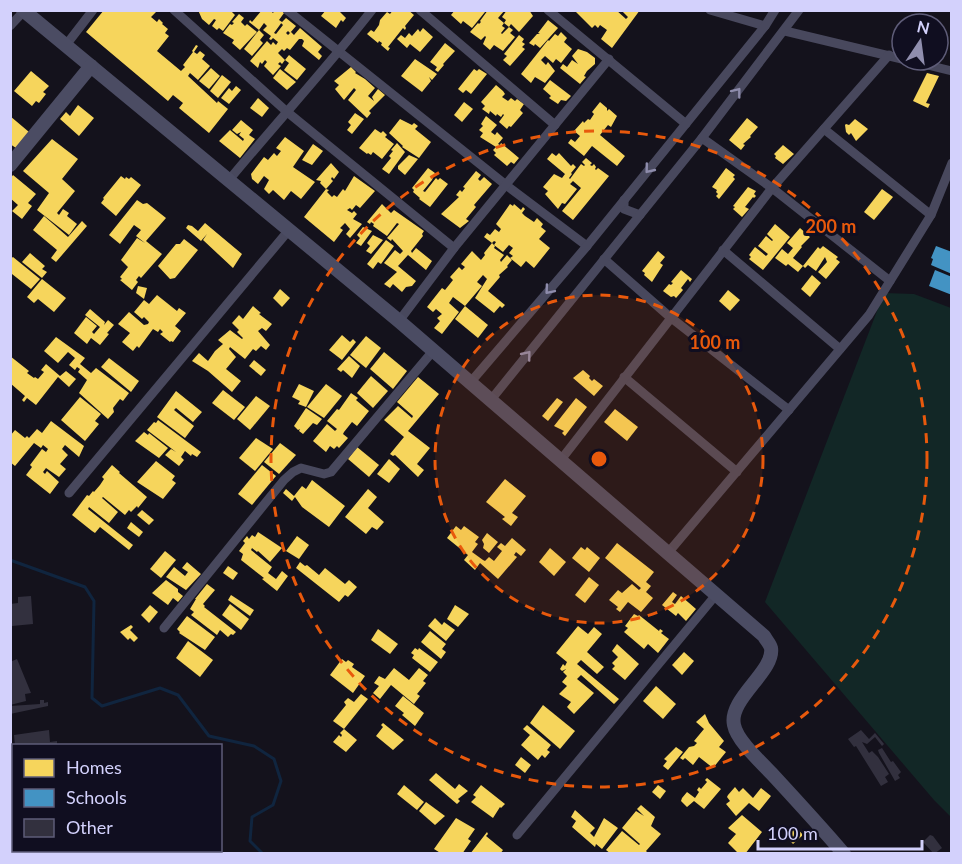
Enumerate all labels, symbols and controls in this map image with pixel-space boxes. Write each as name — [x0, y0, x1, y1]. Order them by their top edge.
north arrow — [890, 12, 950, 72]
text: N — [915, 16, 932, 38]
one-way arrow — [730, 88, 741, 99]
one-way arrow — [646, 162, 657, 173]
text: 200 m — [806, 215, 856, 237]
one-way arrow — [545, 283, 556, 294]
text: 100 m — [690, 331, 740, 353]
one-way arrow — [519, 351, 530, 362]
centre of rings — [589, 449, 609, 469]
legend — [12, 744, 222, 852]
text: Homes — [66, 756, 122, 778]
text: Schools — [66, 786, 127, 808]
scale bar — [758, 813, 922, 851]
text: Other — [66, 816, 113, 838]
text: 100 m — [767, 822, 818, 844]

